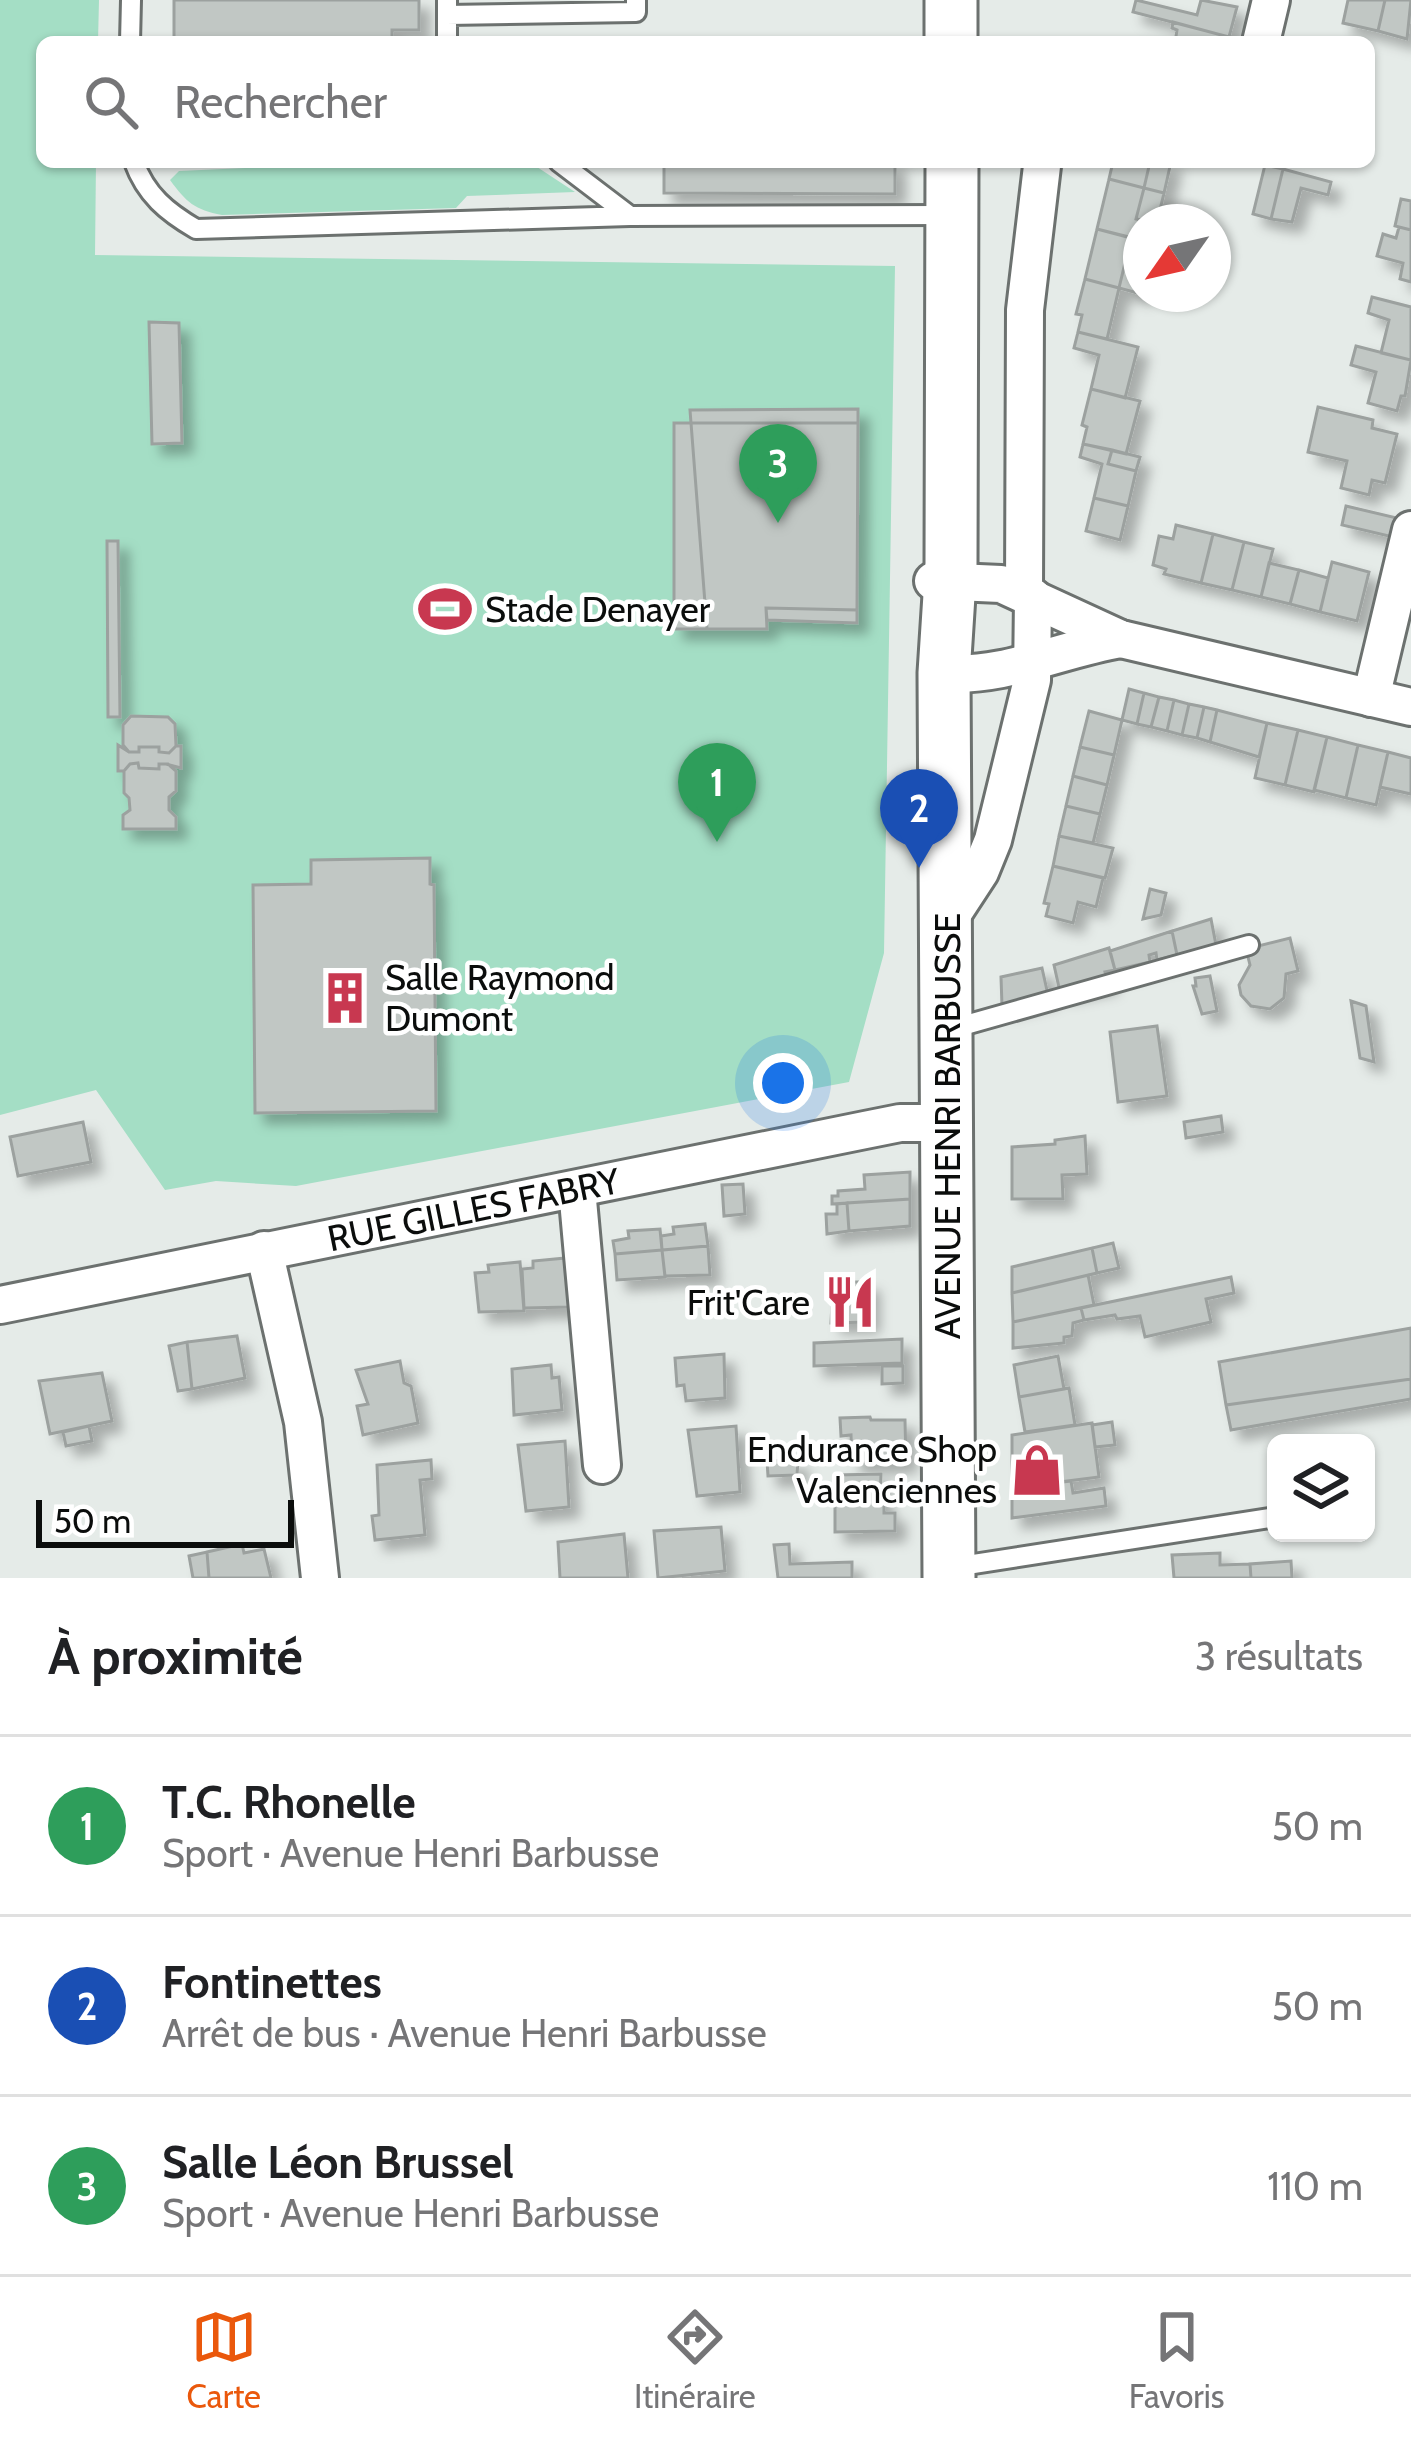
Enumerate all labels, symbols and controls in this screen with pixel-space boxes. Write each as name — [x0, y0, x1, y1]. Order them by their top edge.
search box — [36, 36, 1375, 168]
icon: search — [78, 69, 144, 135]
text: Rechercher — [174, 75, 387, 129]
north arrow — [1123, 204, 1231, 312]
pin: 3 — [739, 424, 817, 523]
sports icon: Stade Denayer — [416, 580, 474, 638]
place label: Stade Denayer — [485, 587, 711, 631]
pin: 1 — [678, 743, 756, 842]
pin: 2 — [880, 769, 958, 868]
street label: AVENUE HENRI BARBUSSE — [925, 913, 969, 1339]
place label: Salle Raymond Dumont — [385, 955, 614, 1040]
building icon: Salle Raymond Dumont — [316, 969, 374, 1027]
your location — [753, 1053, 813, 1113]
street label: RUE GILLES FABRY — [324, 1158, 624, 1260]
restaurant icon: Frit'Care — [821, 1273, 879, 1331]
place label: Frit'Care — [687, 1280, 810, 1324]
place label: Endurance Shop Valenciennes — [747, 1427, 997, 1512]
map controls — [1267, 1434, 1375, 1542]
button: layers — [1267, 1434, 1375, 1542]
shop icon: Endurance Shop Valenciennes — [1008, 1441, 1066, 1499]
scale bar — [36, 1494, 294, 1547]
text: 50 m — [54, 1501, 131, 1541]
text: À proximité — [48, 1625, 303, 1687]
text: 3 résultats — [1195, 1632, 1363, 1680]
text: T.C. Rhonelle — [162, 1775, 416, 1829]
text: 1 — [80, 1802, 94, 1850]
text: 50 m — [1272, 1802, 1363, 1850]
text: Sport · Avenue Henri Barbusse — [162, 1829, 659, 1877]
text: Fontinettes — [162, 1955, 382, 2009]
text: 2 — [77, 1982, 97, 2030]
text: 50 m — [1272, 1982, 1363, 2030]
text: Arrêt de bus · Avenue Henri Barbusse — [162, 2009, 767, 2057]
text: Salle Léon Brussel — [162, 2135, 514, 2189]
text: 3 — [76, 2162, 98, 2210]
text: 110 m — [1267, 2162, 1363, 2210]
text: Sport · Avenue Henri Barbusse — [162, 2189, 659, 2237]
tab: Carte — [187, 2304, 261, 2416]
tab: Itinéraire — [634, 2304, 756, 2416]
tab: Favoris — [1129, 2304, 1224, 2416]

